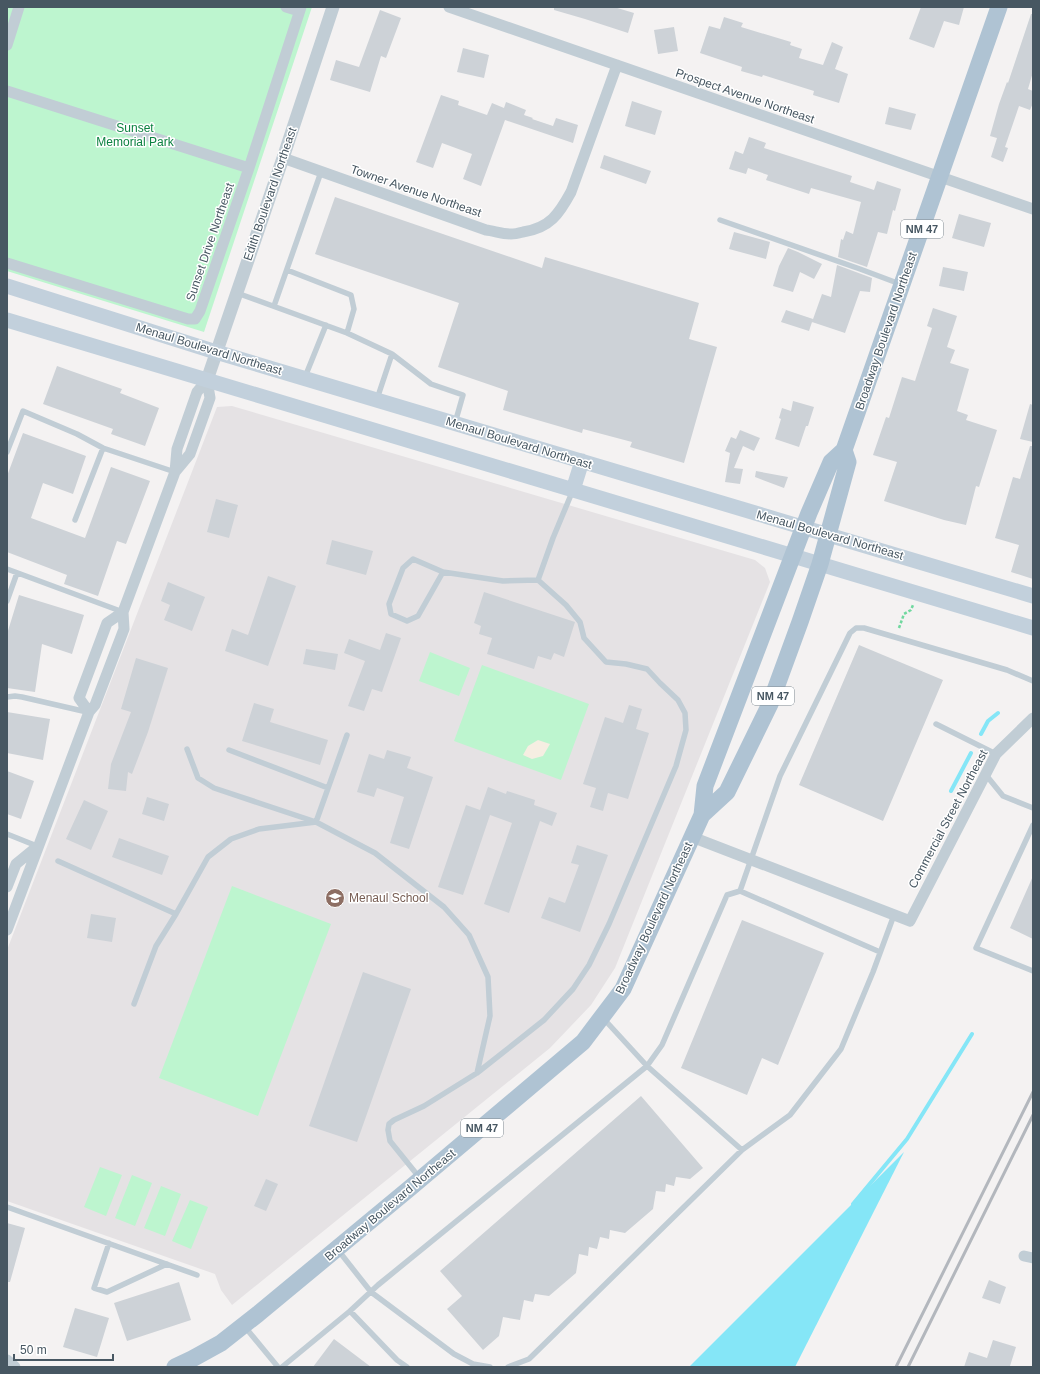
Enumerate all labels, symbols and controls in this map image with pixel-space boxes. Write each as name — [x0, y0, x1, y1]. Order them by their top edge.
street label: Prospect Avenue Northeast — [674, 66, 817, 127]
park label: Sunset Memorial Park — [96, 121, 175, 149]
street label: Edith Boulevard Northeast — [241, 125, 300, 263]
street label: Towner Avenue Northeast — [349, 162, 484, 220]
street label: Sunset Drive Northeast — [183, 180, 237, 303]
road number: NM 47 — [901, 220, 943, 238]
street label: Broadway Boulevard Northeast — [852, 250, 920, 412]
street label: Menaul Boulevard Northeast — [134, 320, 284, 378]
street label: Menaul Boulevard Northeast — [444, 414, 594, 472]
street label: Menaul Boulevard Northeast — [755, 507, 906, 563]
road number: NM 47 — [752, 687, 794, 705]
street label: Commercial Street Northeast — [906, 747, 991, 891]
street label: Broadway Boulevard Northeast — [613, 839, 696, 996]
school or university icon: Menaul School — [324, 887, 346, 909]
place label: Menaul School — [349, 891, 428, 905]
road number: NM 47 — [461, 1119, 503, 1137]
street label: Broadway Boulevard Northeast — [322, 1146, 459, 1264]
scale bar — [14, 1336, 113, 1362]
text: 50 m — [20, 1343, 47, 1357]

